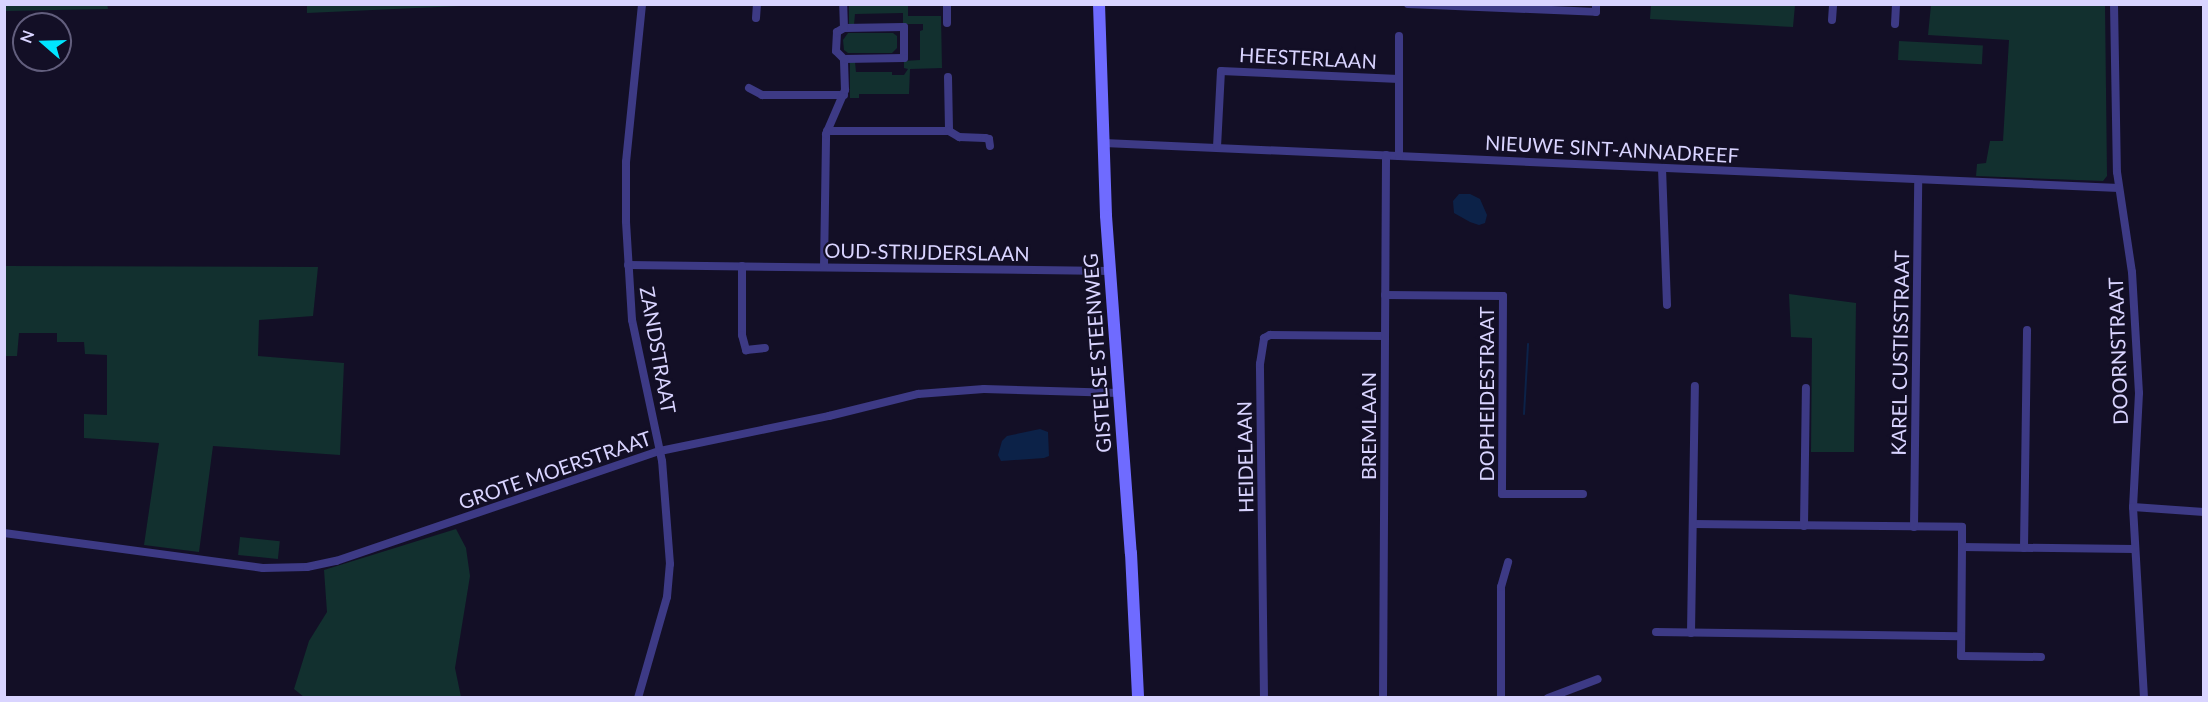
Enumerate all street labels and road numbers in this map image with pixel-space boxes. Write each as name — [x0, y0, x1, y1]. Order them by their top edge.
street label: HEESTERLAAN — [1239, 42, 1377, 74]
street label: NIEUWE SINT-ANNADREEF — [1485, 130, 1739, 168]
street label: OUD-STRIJDERSLAAN — [824, 238, 1030, 266]
street label: KAREL CUSTISSTRAAT — [1886, 250, 1914, 456]
street label: GISTELSE STEENWEG — [1078, 253, 1116, 453]
street label: DOORNSTRAAT — [2103, 277, 2133, 425]
street label: ZANDSTRAAT — [635, 285, 681, 415]
street label: DOPHEIDESTRAAT — [1474, 306, 1498, 482]
street label: BREMLAAN — [1356, 372, 1380, 480]
street label: HEIDELAAN — [1232, 401, 1258, 513]
street label: GROTE MOERSTRAAT — [456, 426, 654, 514]

